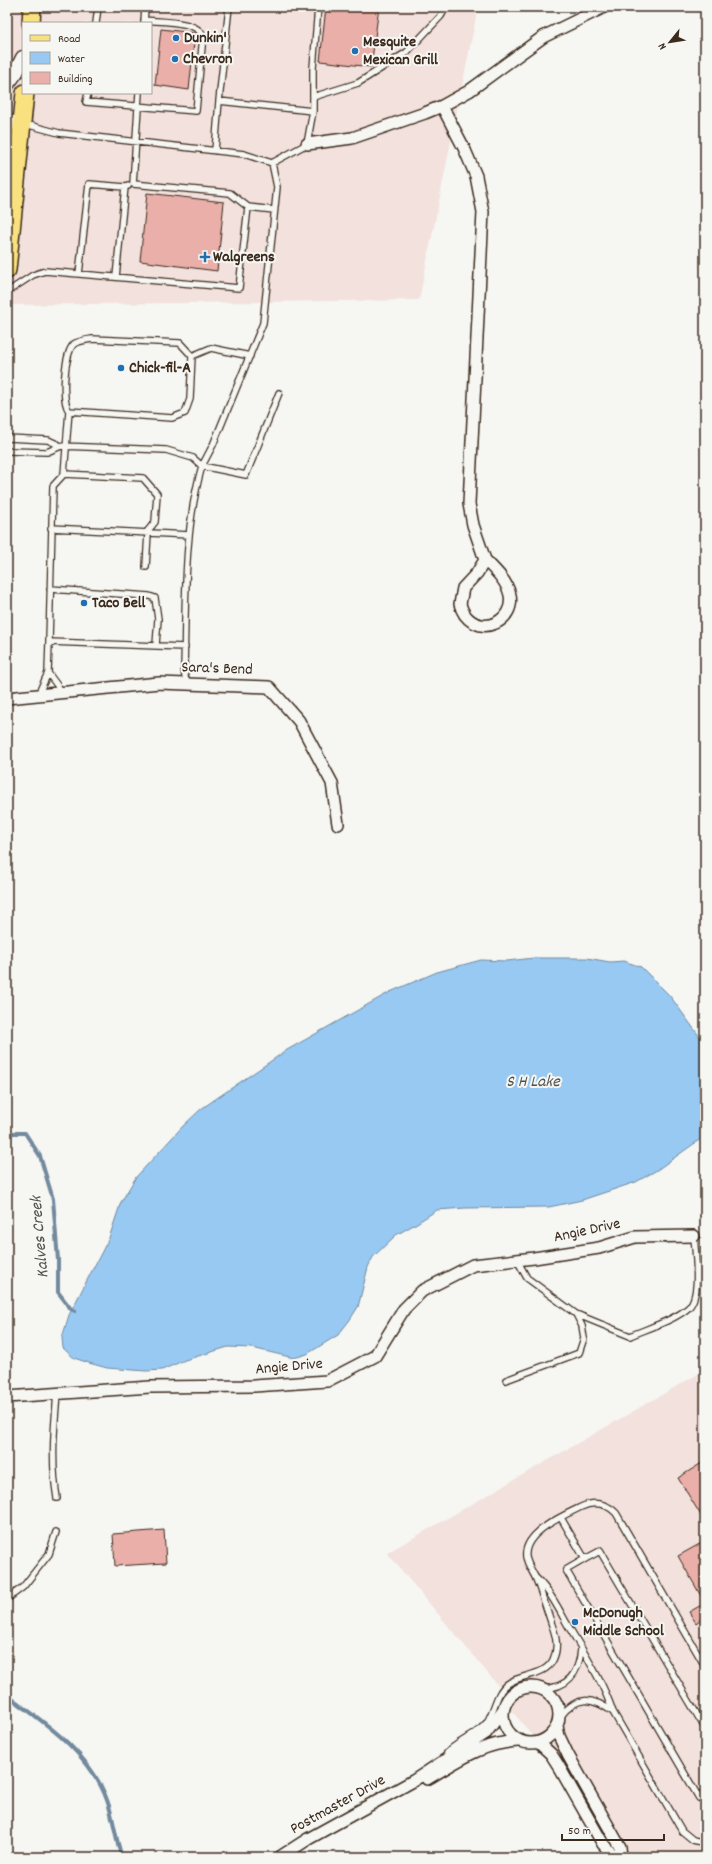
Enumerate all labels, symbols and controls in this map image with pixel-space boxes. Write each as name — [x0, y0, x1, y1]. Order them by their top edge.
legend — [22, 22, 152, 94]
north arrow — [650, 22, 690, 62]
place label: Dunkin' — [184, 27, 227, 50]
text: Road — [58, 31, 80, 48]
place label: Mesquite Mexican Grill — [363, 31, 438, 72]
marker: Dunkin' — [171, 33, 181, 43]
text: N — [655, 39, 671, 52]
marker: Mesquite Mexican Grill — [350, 46, 360, 56]
place label: Chevron — [183, 48, 232, 71]
text: Water — [58, 51, 85, 68]
marker: Chevron — [170, 54, 180, 64]
text: Building — [58, 71, 93, 88]
place label: Walgreens — [213, 246, 275, 269]
marker: Walgreens — [200, 252, 210, 262]
place label: Chick-fil-A — [129, 357, 191, 380]
marker: Chick-fil-A — [116, 363, 126, 373]
place label: Taco Bell — [92, 592, 146, 615]
marker: Taco Bell — [79, 598, 89, 608]
street label: Sara's Bend — [181, 656, 253, 682]
water label: S H Lake — [506, 1071, 561, 1095]
water label: Kalves Creek — [25, 1193, 57, 1279]
street label: Angie Drive — [552, 1213, 622, 1249]
street label: Angie Drive — [254, 1353, 324, 1381]
place label: McDonugh Middle School — [583, 1602, 664, 1643]
marker: McDonugh Middle School — [570, 1617, 580, 1627]
street label: Postmaster Drive — [286, 1769, 390, 1841]
scale bar — [562, 1816, 664, 1842]
text: 50 m — [568, 1823, 591, 1840]

